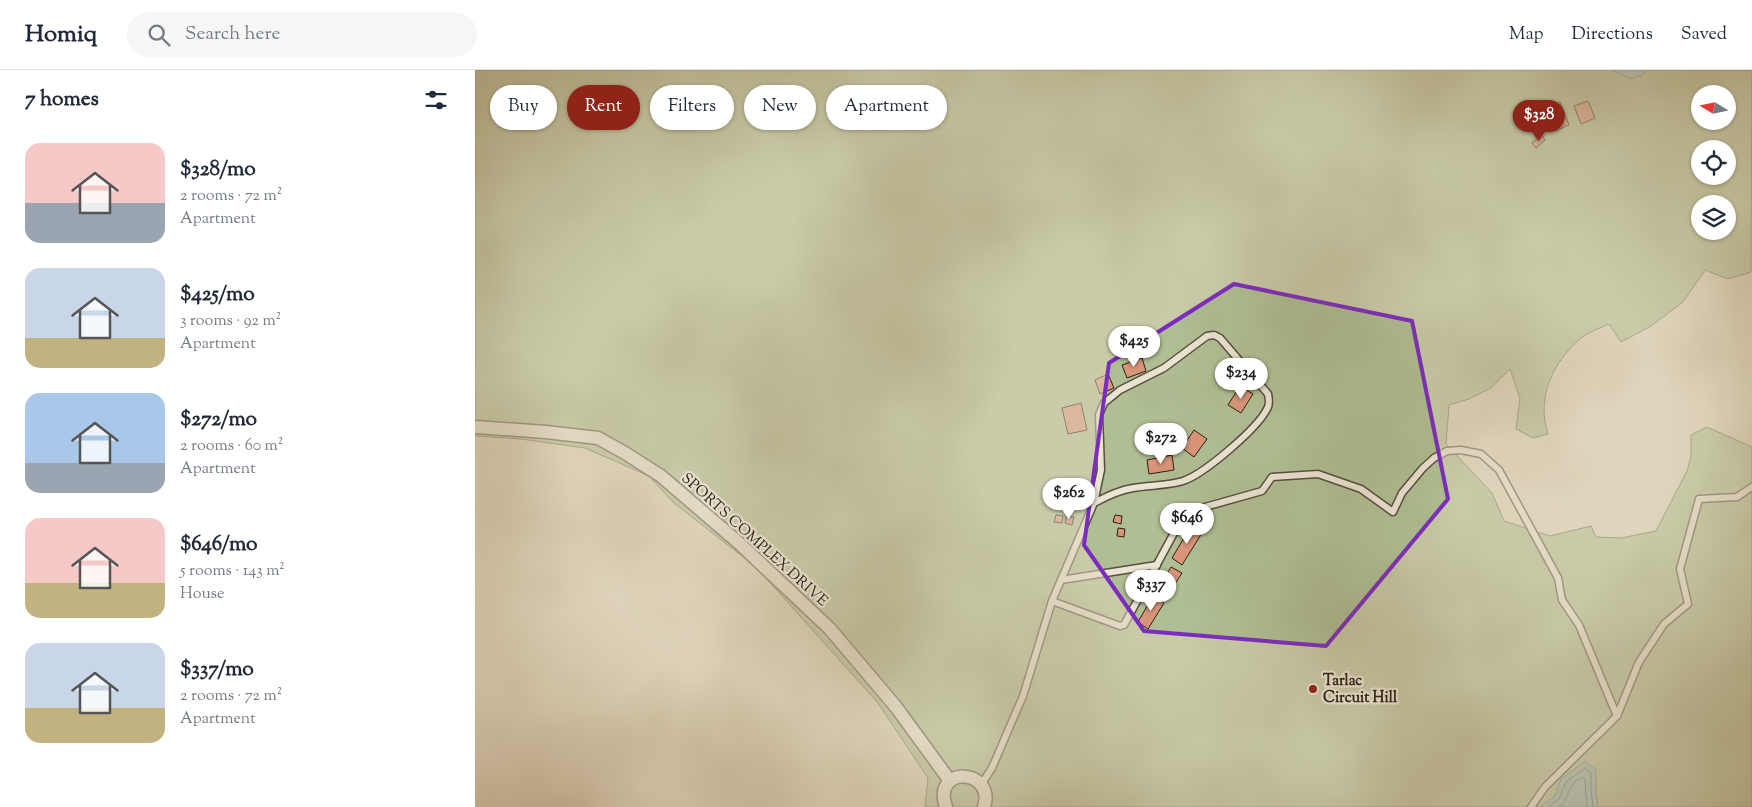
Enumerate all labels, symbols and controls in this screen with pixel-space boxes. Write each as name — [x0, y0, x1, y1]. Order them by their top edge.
search box — [127, 12, 477, 57]
text: Homiq — [25, 18, 97, 52]
icon: search — [145, 21, 173, 49]
text: Search here — [185, 21, 280, 48]
text: Map — [1509, 22, 1544, 48]
text: Directions — [1572, 22, 1653, 48]
text: Saved — [1681, 22, 1727, 48]
text: 7 homes — [25, 85, 99, 115]
chip: Buy — [490, 85, 557, 130]
chip: Rent — [567, 85, 640, 130]
chip: Filters — [650, 85, 734, 130]
chip: New — [744, 85, 816, 130]
chip: Apartment — [826, 85, 947, 130]
north arrow — [1691, 85, 1736, 130]
map controls — [1691, 85, 1736, 240]
icon: filters — [422, 86, 450, 114]
pin: $328 — [1509, 100, 1569, 142]
text: $328 — [1524, 104, 1554, 127]
button: locate — [1691, 140, 1736, 185]
text: $328/mo — [180, 155, 256, 185]
icon: home — [65, 163, 125, 223]
text: 2 rooms · 72 m² — [180, 185, 282, 208]
button: layers — [1691, 195, 1736, 240]
text: Apartment — [180, 208, 256, 231]
text: $425/mo — [180, 280, 255, 310]
icon: home — [65, 288, 125, 348]
text: 3 rooms · 92 m² — [180, 310, 281, 333]
pin: $425 — [1104, 326, 1164, 368]
text: $425 — [1119, 330, 1149, 353]
text: Apartment — [180, 333, 256, 356]
pin: $234 — [1211, 358, 1271, 400]
text: $234 — [1226, 362, 1256, 385]
text: $272/mo — [180, 405, 257, 435]
icon: home — [65, 413, 125, 473]
pin: $272 — [1131, 422, 1191, 465]
text: $272 — [1145, 427, 1177, 450]
text: 2 rooms · 60 m² — [180, 435, 283, 458]
text: Apartment — [180, 458, 256, 481]
street label: SPORTS COMPLEX DRIVE — [676, 469, 832, 612]
pin: $262 — [1039, 478, 1099, 520]
text: $262 — [1053, 482, 1085, 505]
pin: $646 — [1157, 502, 1217, 545]
text: $646 — [1171, 507, 1203, 530]
text: $646/mo — [180, 530, 258, 560]
icon: home — [65, 538, 125, 598]
text: 5 rooms · 143 m² — [180, 560, 285, 583]
pin: $337 — [1121, 570, 1181, 612]
text: $337 — [1136, 574, 1166, 597]
text: House — [180, 583, 224, 606]
text: $337/mo — [180, 655, 254, 685]
icon: home — [65, 663, 125, 723]
place label: Tarlac Circuit Hill — [1323, 671, 1398, 709]
marker: Tarlac Circuit Hill — [1307, 683, 1319, 695]
text: 2 rooms · 72 m² — [180, 685, 282, 708]
text: Apartment — [180, 708, 256, 731]

